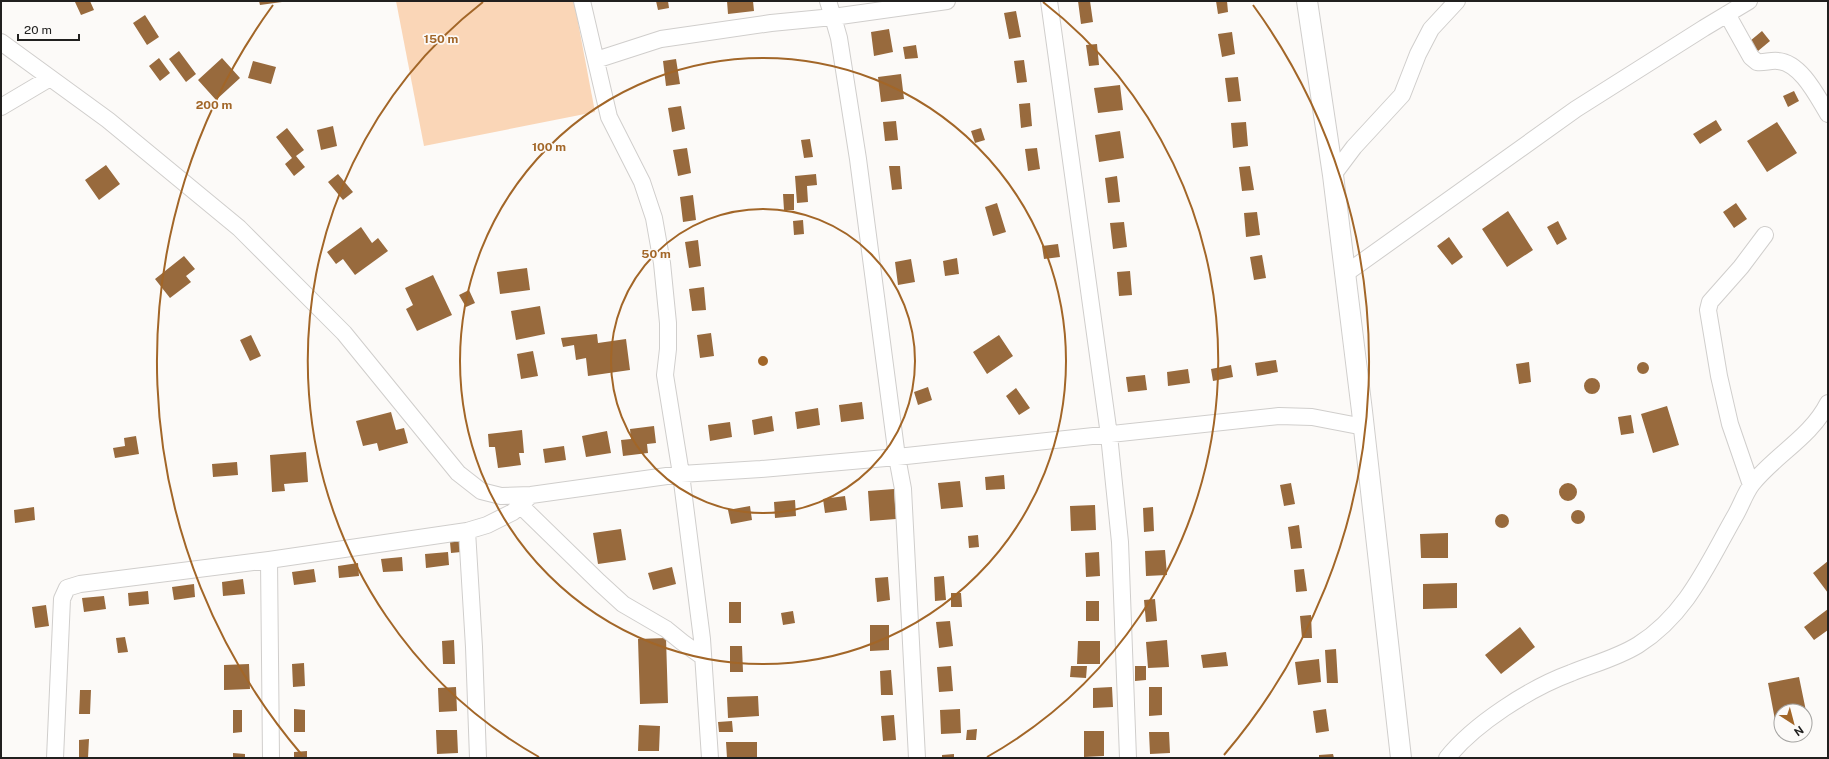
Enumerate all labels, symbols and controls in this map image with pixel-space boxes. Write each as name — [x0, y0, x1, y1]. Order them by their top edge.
scale bar — [18, 16, 79, 42]
text: 20 m — [24, 23, 52, 37]
text: 150 m — [424, 32, 458, 46]
text: 200 m — [196, 98, 232, 112]
text: 100 m — [532, 140, 566, 154]
text: 50 m — [641, 247, 671, 261]
centre of rings — [756, 354, 770, 368]
north arrow — [1773, 703, 1813, 743]
text: N — [1792, 724, 1806, 738]

